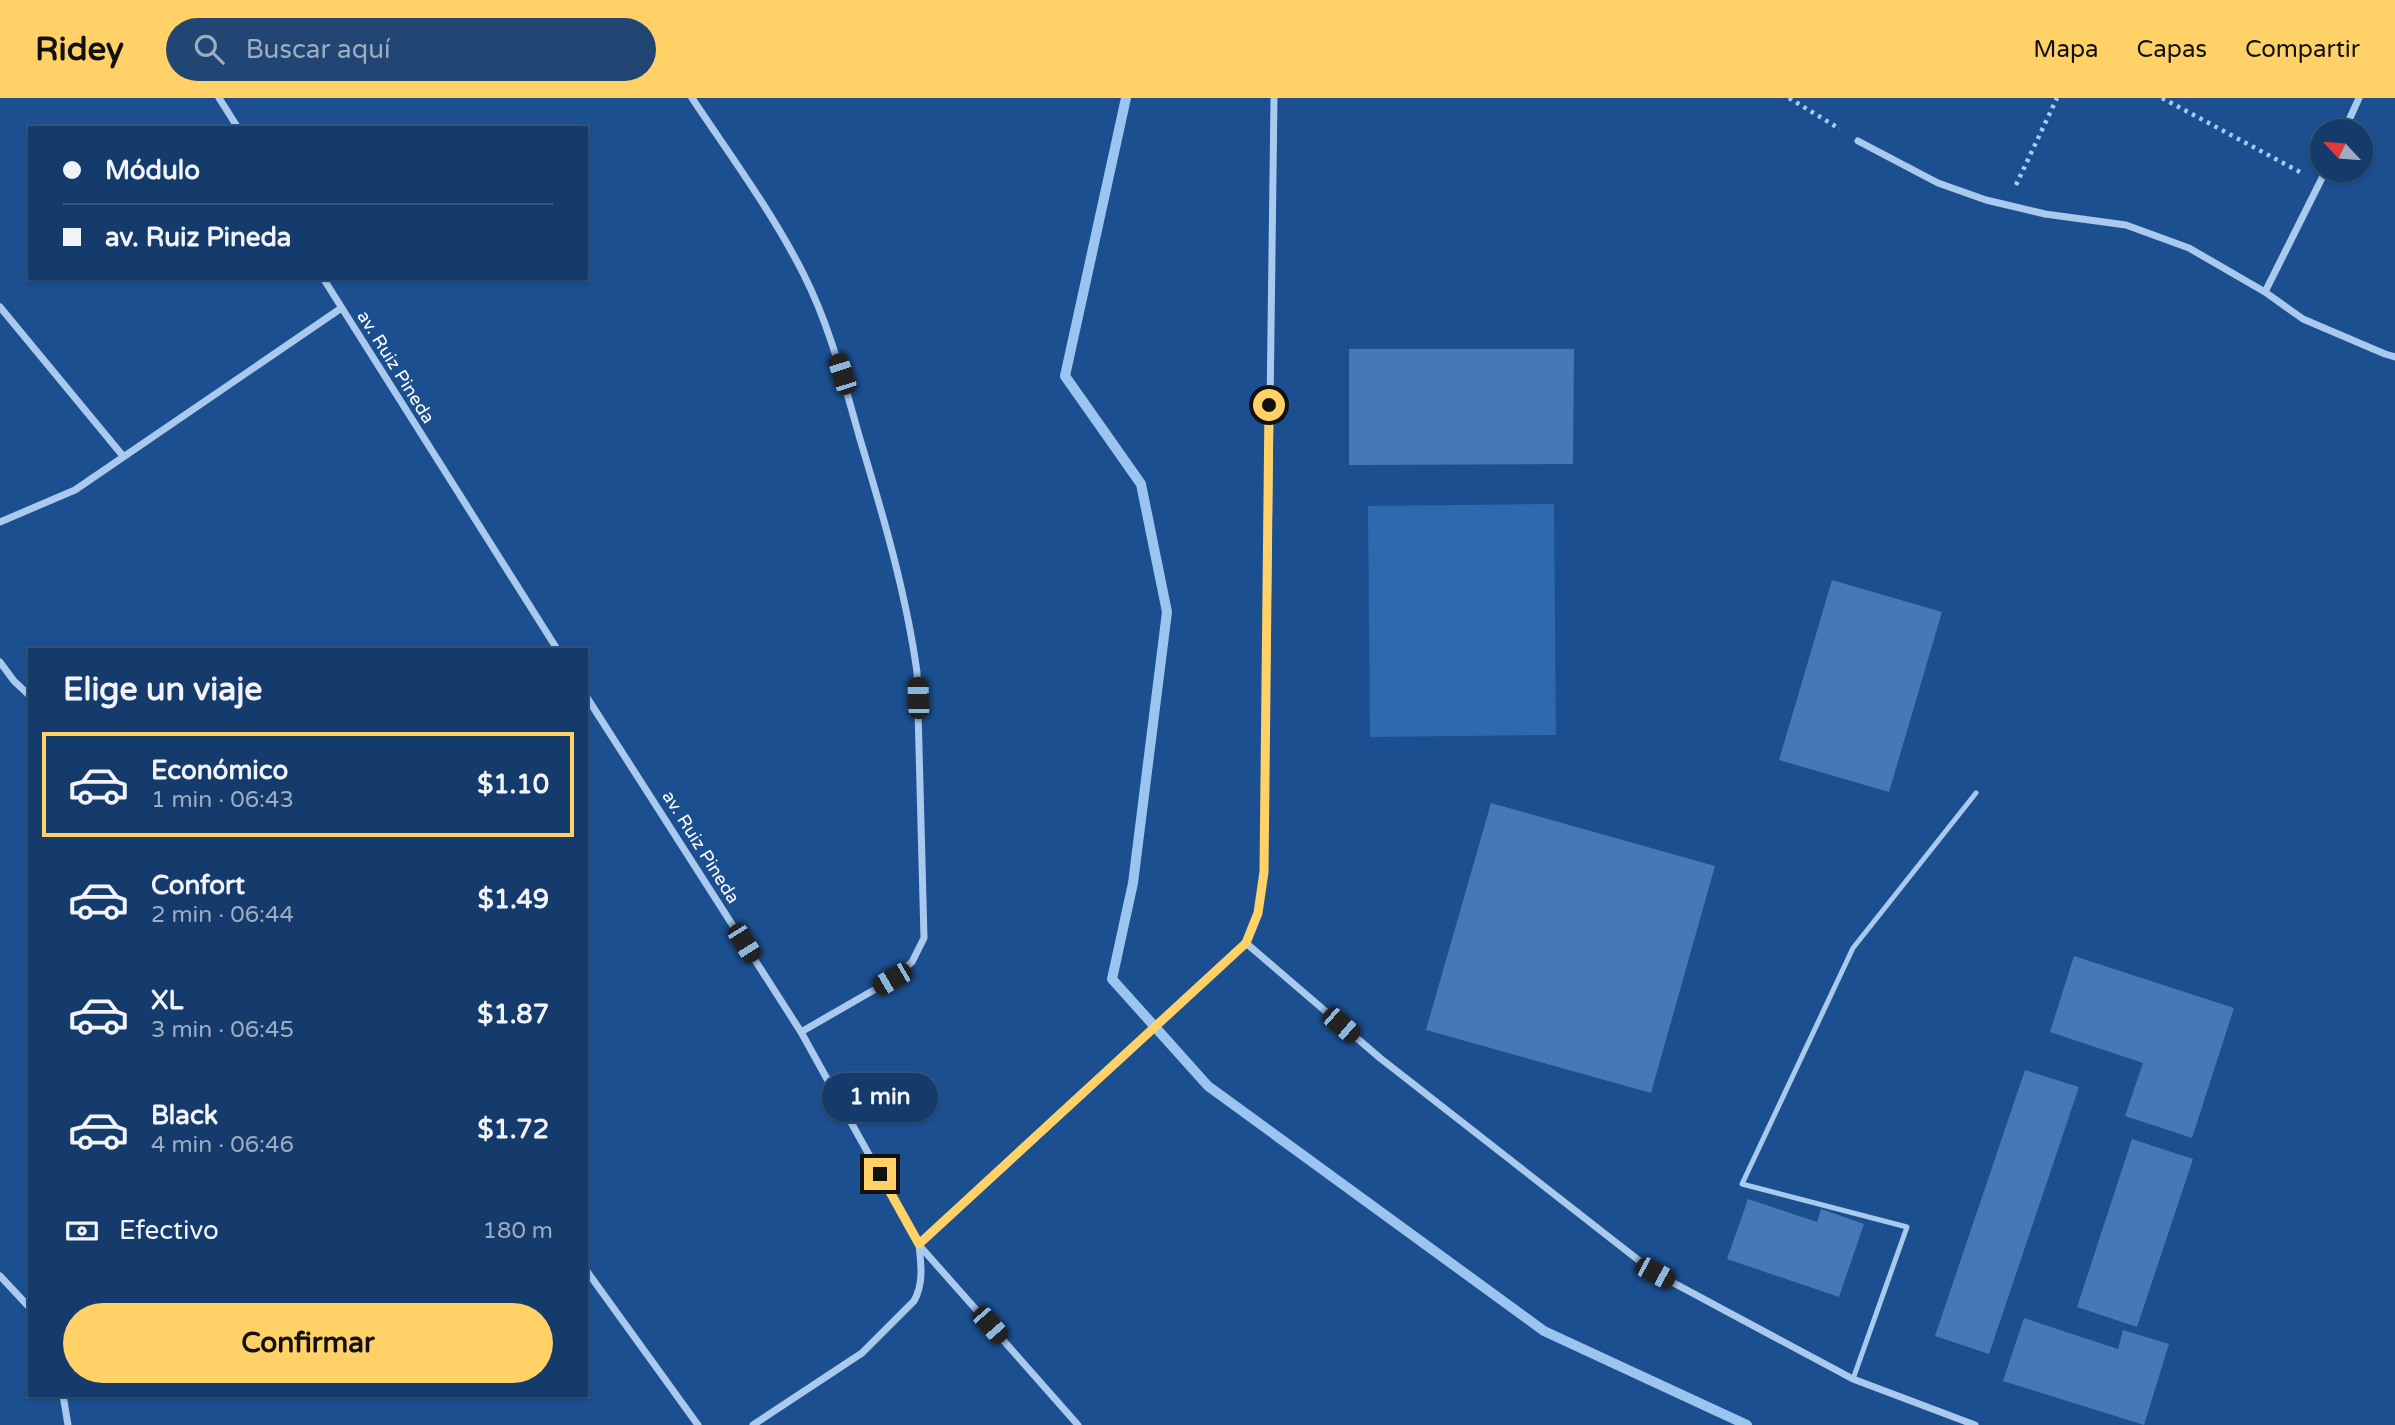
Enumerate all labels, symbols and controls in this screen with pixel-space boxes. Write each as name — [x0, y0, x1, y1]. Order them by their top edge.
search box — [166, 18, 656, 81]
text: Ridey — [35, 30, 124, 69]
icon: search — [190, 30, 228, 68]
text: Buscar aquí — [246, 34, 390, 65]
text: Mapa — [2033, 35, 2099, 64]
text: Capas — [2137, 35, 2207, 64]
text: Compartir — [2245, 35, 2360, 64]
north arrow — [2310, 119, 2373, 182]
map controls — [2310, 119, 2373, 182]
text: Módulo — [105, 155, 200, 186]
text: av. Ruiz Pineda — [105, 222, 291, 253]
street label: av. Ruiz Pineda — [352, 306, 440, 428]
car — [826, 351, 859, 397]
route start — [1253, 389, 1285, 421]
text: Elige un viaje — [63, 671, 262, 709]
car — [907, 677, 930, 719]
icon: car — [67, 753, 130, 816]
text: Económico — [151, 755, 288, 786]
text: $1.10 — [477, 769, 549, 800]
text: 1 min · 06:43 — [151, 786, 294, 814]
street label: av. Ruiz Pineda — [657, 786, 745, 908]
icon: car — [67, 868, 130, 931]
text: Confort — [151, 870, 245, 901]
text: $1.49 — [478, 884, 549, 915]
text: 2 min · 06:44 — [151, 901, 294, 929]
car — [724, 920, 765, 966]
car — [869, 959, 916, 999]
icon: car — [67, 983, 130, 1046]
text: XL — [151, 985, 183, 1016]
text: $1.87 — [477, 999, 549, 1030]
car — [1319, 1003, 1364, 1047]
text: 3 min · 06:45 — [151, 1016, 294, 1044]
callout: 1 min — [822, 1072, 938, 1122]
text: 1 min — [849, 1083, 911, 1111]
icon: car — [67, 1098, 130, 1161]
text: Black — [151, 1100, 218, 1131]
text: $1.72 — [477, 1114, 549, 1145]
text: 4 min · 06:46 — [151, 1131, 294, 1159]
route end — [864, 1158, 896, 1190]
icon: cash — [63, 1212, 101, 1250]
text: Efectivo — [119, 1215, 219, 1246]
text: 180 m — [483, 1217, 553, 1245]
car — [1632, 1254, 1679, 1292]
car — [969, 1302, 1012, 1348]
button: Confirmar — [63, 1303, 553, 1383]

